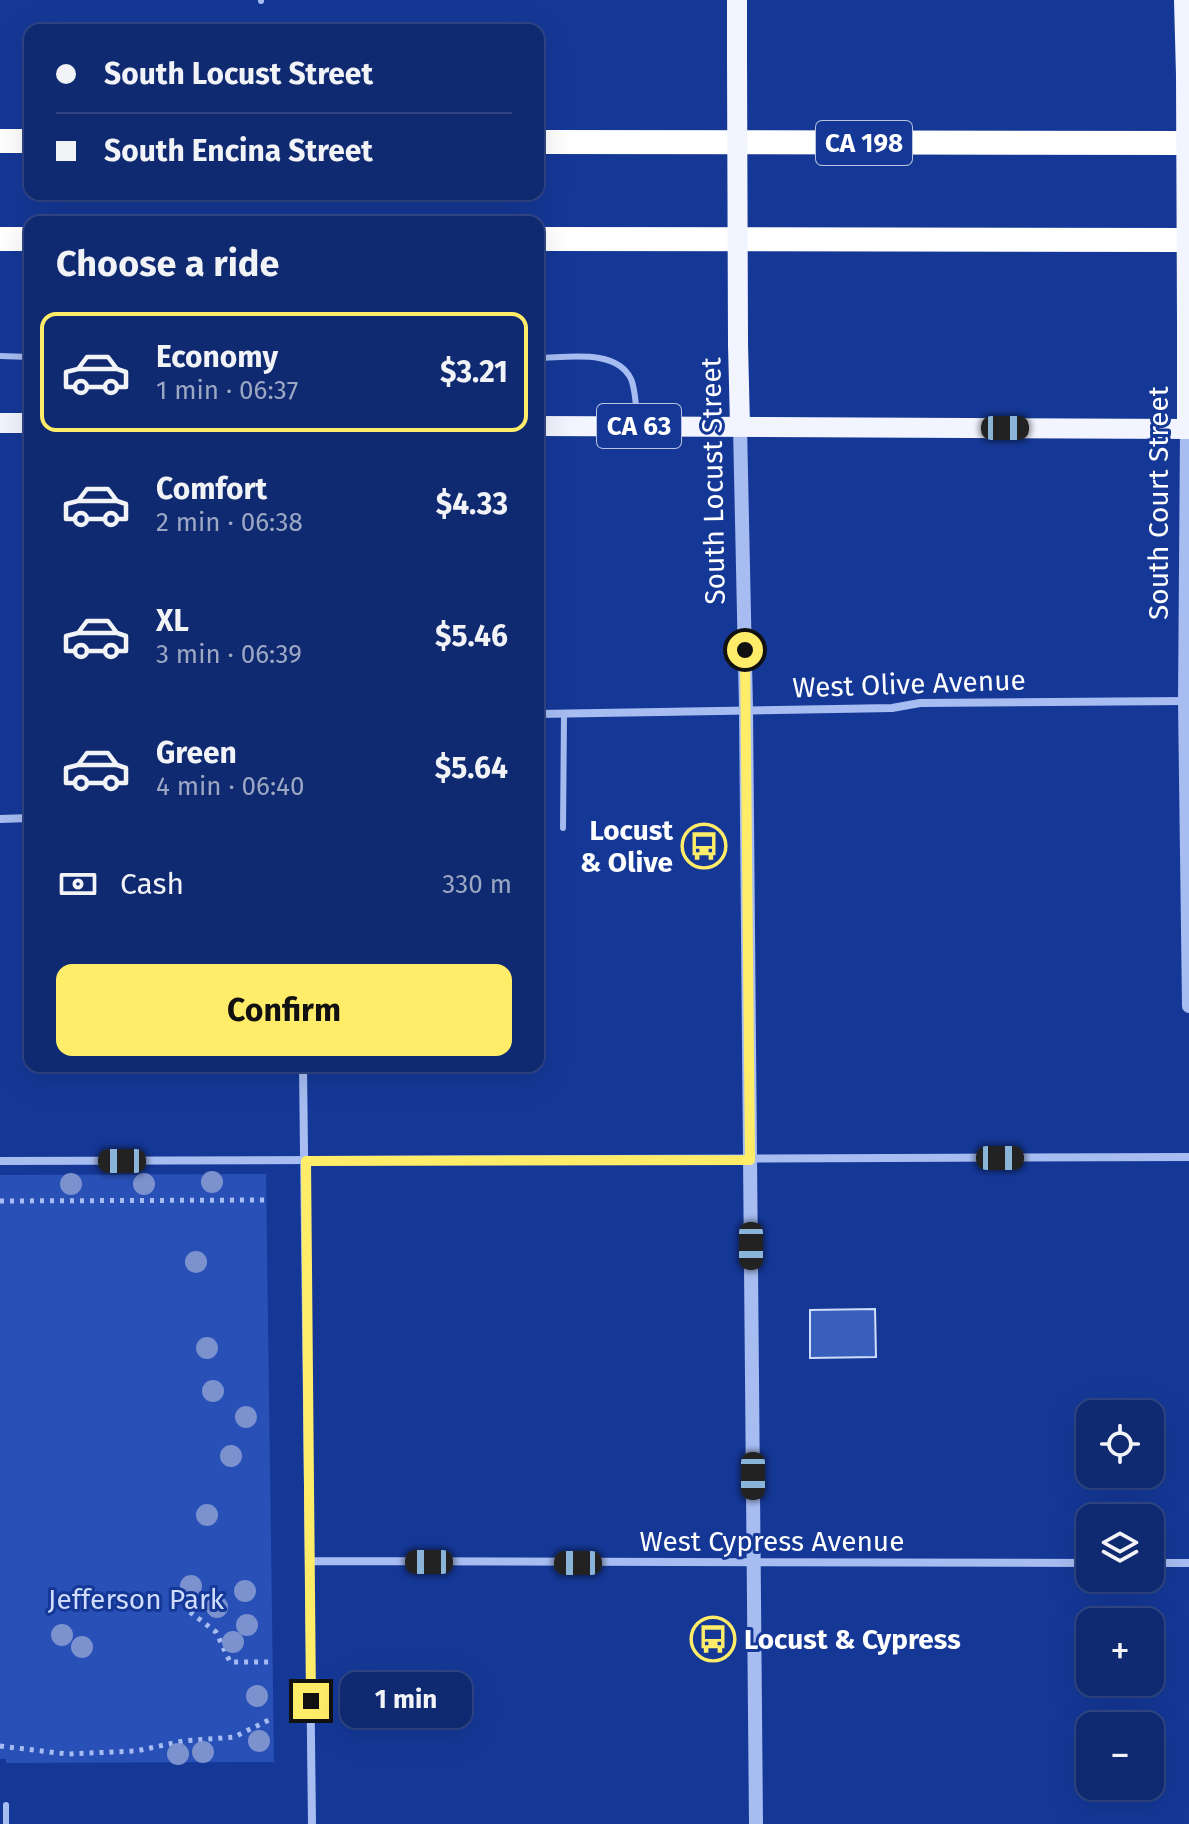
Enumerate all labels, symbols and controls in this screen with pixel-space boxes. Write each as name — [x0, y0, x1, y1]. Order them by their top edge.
text: South Locust Street — [104, 56, 373, 92]
road number: CA 198 — [816, 121, 912, 165]
text: South Encina Street — [104, 133, 373, 169]
text: Choose a ride — [56, 242, 279, 286]
icon: car — [60, 336, 132, 408]
text: Economy — [156, 339, 278, 375]
text: $3.21 — [440, 354, 508, 390]
street label: South Locust Street — [694, 356, 732, 605]
text: 1 min · 06:37 — [156, 375, 298, 406]
street label: South Court Street — [1142, 385, 1175, 620]
road number: CA 63 — [597, 404, 681, 448]
car — [981, 416, 1029, 440]
icon: car — [60, 468, 132, 540]
text: Comfort — [156, 471, 267, 507]
text: $4.33 — [436, 486, 508, 522]
text: 2 min · 06:38 — [156, 507, 303, 538]
icon: car — [60, 600, 132, 672]
text: XL — [156, 603, 189, 639]
text: $5.46 — [435, 618, 508, 654]
route start — [727, 632, 763, 668]
text: 3 min · 06:39 — [156, 639, 302, 670]
street label: West Olive Avenue — [792, 663, 1026, 705]
icon: car — [60, 732, 132, 804]
text: Green — [156, 735, 237, 771]
text: $5.64 — [435, 750, 508, 786]
text: 4 min · 06:40 — [156, 771, 304, 802]
place label: Locust & Olive — [580, 814, 674, 879]
bus stop icon: Locust & Olive — [680, 822, 728, 870]
icon: cash — [56, 862, 100, 906]
text: Cash — [120, 866, 184, 902]
text: 330 m — [442, 869, 512, 900]
button: Confirm — [56, 964, 512, 1056]
car — [976, 1146, 1024, 1170]
car — [98, 1149, 146, 1173]
car — [739, 1222, 763, 1270]
map controls — [1076, 1400, 1164, 1800]
button: locate — [1076, 1400, 1164, 1488]
car — [741, 1452, 765, 1500]
button: layers — [1076, 1504, 1164, 1592]
street label: West Cypress Avenue — [640, 1525, 904, 1558]
car — [405, 1550, 453, 1574]
car — [554, 1551, 602, 1575]
park label: Jefferson Park — [48, 1583, 225, 1616]
button: + — [1076, 1608, 1164, 1696]
bus stop icon: Locust & Cypress — [689, 1615, 737, 1663]
place label: Locust & Cypress — [744, 1623, 961, 1656]
callout: 1 min — [339, 1673, 471, 1729]
route end — [293, 1683, 329, 1719]
text: 1 min — [375, 1684, 437, 1715]
button: − — [1076, 1712, 1164, 1800]

